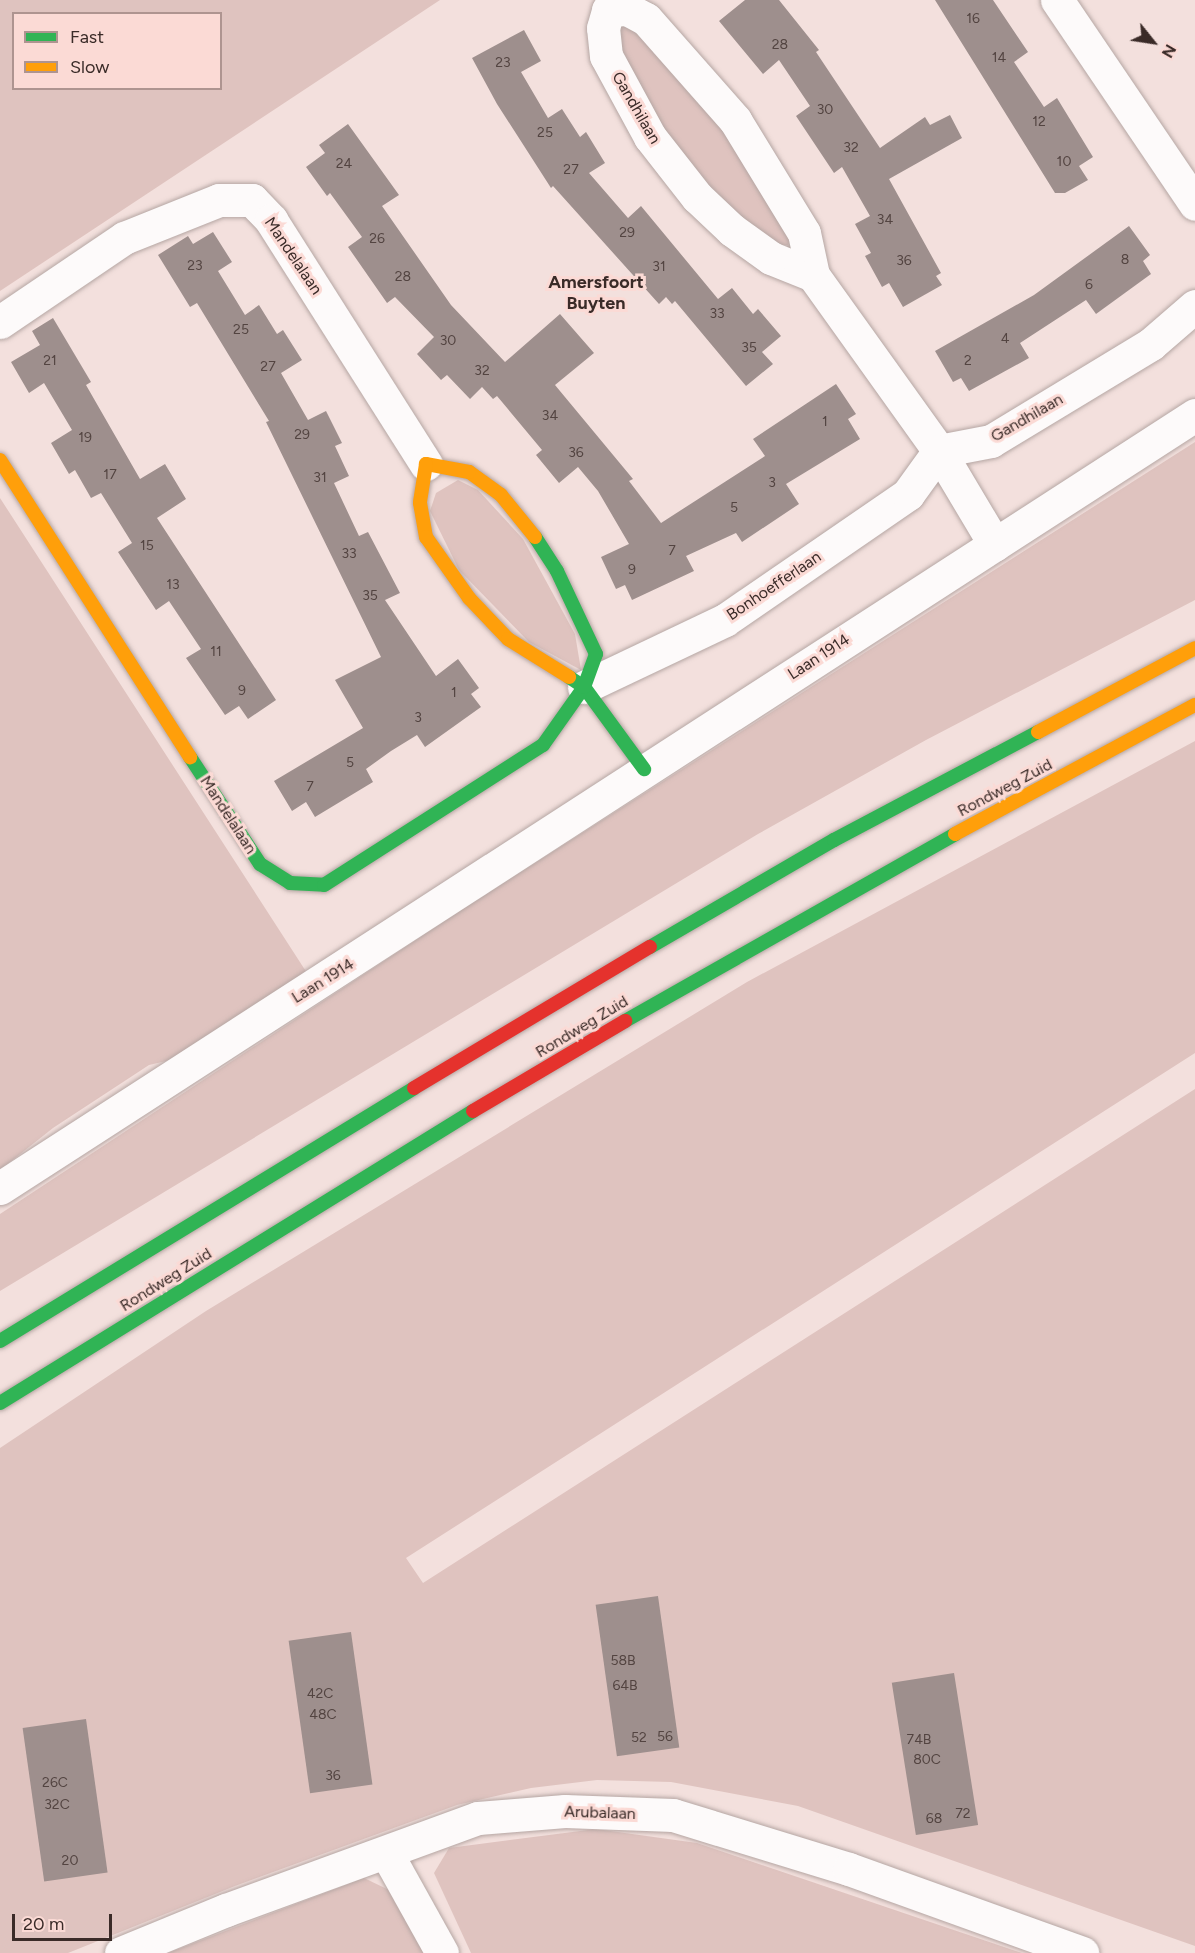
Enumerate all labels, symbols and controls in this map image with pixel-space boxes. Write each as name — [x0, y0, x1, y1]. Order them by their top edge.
house number: 16 — [966, 11, 980, 27]
legend — [12, 12, 222, 90]
north arrow — [1123, 12, 1183, 72]
text: Fast — [70, 26, 104, 48]
house number: 28 — [772, 37, 788, 53]
text: N — [1158, 41, 1180, 61]
house number: 14 — [992, 50, 1006, 66]
house number: 23 — [495, 55, 511, 71]
text: Slow — [70, 56, 109, 78]
street label: Gandhilaan — [608, 69, 664, 147]
house number: 30 — [817, 102, 833, 118]
house number: 12 — [1032, 114, 1046, 130]
house number: 25 — [537, 125, 553, 141]
house number: 32 — [843, 140, 859, 156]
house number: 10 — [1057, 154, 1071, 170]
house number: 24 — [336, 156, 352, 172]
house number: 27 — [563, 162, 579, 178]
house number: 34 — [877, 212, 893, 228]
street label: Mandelalaan — [260, 214, 326, 298]
house number: 29 — [619, 225, 635, 241]
house number: 26 — [369, 231, 385, 247]
house number: 8 — [1121, 252, 1129, 268]
house number: 36 — [896, 253, 912, 269]
house number: 23 — [187, 258, 203, 274]
house number: 31 — [652, 259, 666, 275]
house number: 28 — [395, 269, 411, 285]
district label: Amersfoort Buyten — [548, 272, 644, 314]
house number: 6 — [1085, 277, 1093, 293]
house number: 33 — [709, 306, 725, 322]
house number: 25 — [233, 322, 249, 338]
house number: 4 — [1001, 331, 1009, 347]
house number: 30 — [440, 333, 456, 349]
house number: 35 — [741, 340, 757, 356]
house number: 21 — [43, 353, 57, 369]
house number: 2 — [964, 353, 972, 369]
house number: 27 — [260, 359, 276, 375]
house number: 32 — [474, 363, 490, 379]
street label: Gandhilaan — [988, 390, 1066, 446]
house number: 34 — [542, 408, 558, 424]
house number: 1 — [822, 414, 828, 430]
house number: 29 — [294, 427, 310, 443]
house number: 19 — [78, 430, 92, 446]
house number: 36 — [568, 445, 584, 461]
house number: 17 — [103, 467, 117, 483]
house number: 31 — [313, 470, 327, 486]
house number: 3 — [768, 475, 776, 491]
house number: 5 — [730, 500, 738, 516]
house number: 15 — [140, 538, 154, 554]
house number: 7 — [668, 543, 676, 559]
house number: 33 — [341, 546, 357, 562]
street label: Bonhoefferlaan — [723, 547, 825, 625]
house number: 9 — [628, 562, 636, 578]
house number: 13 — [166, 577, 180, 593]
house number: 35 — [362, 588, 378, 604]
street label: Laan 1914 — [785, 630, 853, 684]
house number: 11 — [210, 644, 222, 660]
house number: 9 — [238, 683, 246, 699]
house number: 1 — [451, 685, 457, 701]
house number: 3 — [414, 710, 422, 726]
house number: 5 — [346, 755, 354, 771]
street label: Rondweg Zuid — [954, 755, 1056, 821]
street label: Mandelalaan — [196, 772, 260, 858]
house number: 7 — [306, 779, 314, 795]
street label: Laan 1914 — [288, 954, 358, 1008]
street label: Rondweg Zuid — [532, 992, 632, 1062]
street label: Rondweg Zuid — [117, 1244, 215, 1316]
house number: 58B — [610, 1653, 636, 1669]
house number: 64B — [612, 1678, 638, 1694]
house number: 42C — [307, 1686, 333, 1702]
house number: 48C — [309, 1707, 337, 1723]
house number: 56 — [657, 1729, 673, 1745]
house number: 52 — [631, 1730, 647, 1746]
house number: 74B — [907, 1732, 931, 1748]
house number: 80C — [913, 1752, 941, 1768]
house number: 36 — [325, 1768, 341, 1784]
house number: 26C — [42, 1775, 68, 1791]
house number: 32C — [44, 1797, 70, 1813]
street label: Arubalaan — [564, 1802, 636, 1824]
house number: 72 — [955, 1806, 971, 1822]
house number: 68 — [926, 1811, 942, 1827]
house number: 20 — [62, 1853, 78, 1869]
scale bar — [15, 1902, 116, 1940]
text: 20 m — [23, 1913, 64, 1935]

